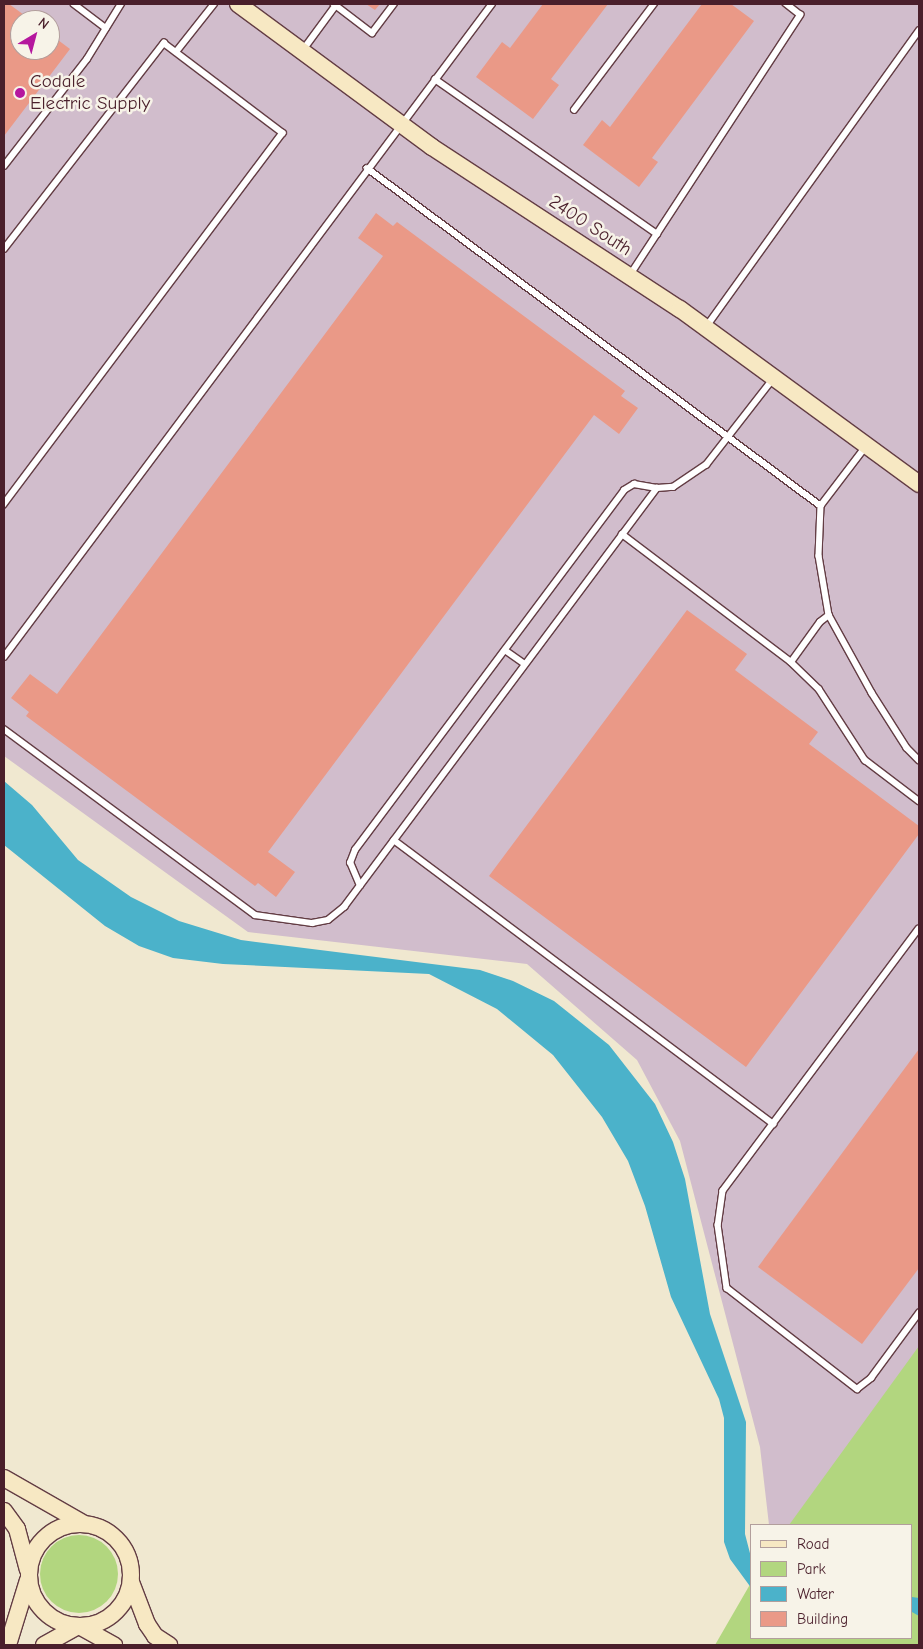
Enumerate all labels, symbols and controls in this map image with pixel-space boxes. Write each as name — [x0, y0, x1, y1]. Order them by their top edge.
north arrow — [10, 10, 60, 60]
text: N — [35, 14, 52, 33]
place label: Codale Electric Supply — [30, 71, 150, 115]
marker: Codale Electric Supply — [14, 87, 26, 99]
street label: 2400 South — [544, 191, 636, 261]
legend — [750, 1524, 913, 1639]
text: Road — [797, 1535, 829, 1553]
text: Park — [797, 1560, 826, 1578]
text: Water — [797, 1585, 834, 1603]
text: Building — [797, 1610, 848, 1628]

